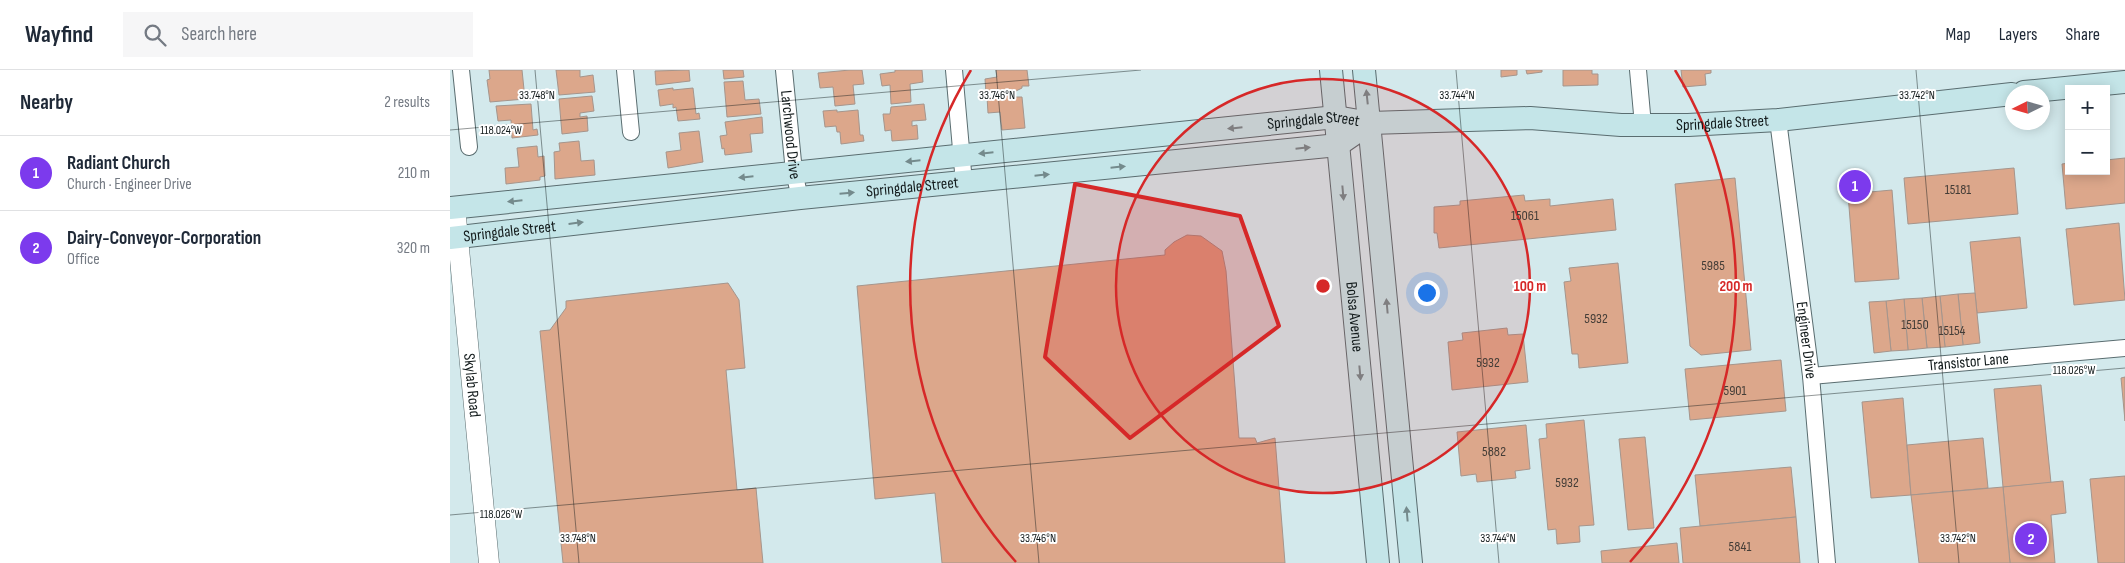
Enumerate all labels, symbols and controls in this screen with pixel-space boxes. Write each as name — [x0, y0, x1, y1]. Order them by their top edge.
search box — [123, 12, 473, 57]
text: Wayfind — [25, 20, 93, 49]
icon: search — [141, 21, 169, 49]
text: Search here — [181, 23, 257, 46]
text: Map — [1946, 24, 1971, 45]
text: Layers — [1999, 24, 2038, 45]
text: Share — [2066, 24, 2100, 45]
north arrow — [2005, 85, 2050, 130]
map controls — [2065, 85, 2110, 175]
button: + — [2065, 85, 2110, 130]
text: 33.748°N — [519, 88, 555, 103]
text: 33.746°N — [979, 88, 1015, 103]
one-way arrow — [1363, 88, 1371, 104]
text: 33.744°N — [1439, 88, 1475, 103]
text: 33.742°N — [1899, 88, 1935, 103]
street label: Larchwood Drive — [777, 89, 805, 181]
text: Nearby — [20, 90, 73, 115]
text: 2 results — [384, 93, 430, 112]
street label: Springdale Street — [1266, 107, 1361, 134]
street label: Springdale Street — [1676, 111, 1769, 135]
text: 118.024°W — [480, 123, 522, 138]
one-way arrow — [1227, 124, 1243, 132]
button: − — [2065, 130, 2110, 175]
one-way arrow — [1295, 144, 1311, 152]
one-way arrow — [978, 149, 994, 157]
text: Radiant Church — [67, 152, 170, 175]
one-way arrow — [905, 157, 921, 165]
one-way arrow — [1110, 163, 1126, 171]
text: 1 — [33, 164, 39, 183]
text: 210 m — [398, 164, 430, 183]
pin: 1 — [1839, 167, 1871, 205]
one-way arrow — [1034, 171, 1050, 179]
one-way arrow — [738, 173, 754, 181]
street label: Springdale Street — [865, 173, 959, 201]
text: Church · Engineer Drive — [67, 175, 192, 194]
house number: 15181 — [1945, 181, 1971, 198]
one-way arrow — [1339, 186, 1347, 202]
one-way arrow — [839, 189, 855, 197]
one-way arrow — [507, 197, 523, 205]
house number: 15061 — [1511, 207, 1539, 224]
street label: Springdale Street — [462, 216, 557, 246]
one-way arrow — [569, 219, 585, 227]
text: Dairy-Conveyor-Corporation — [67, 227, 261, 250]
text: 2 — [32, 239, 40, 258]
text: 320 m — [397, 239, 430, 258]
text: Office — [67, 250, 100, 269]
house number: 5985 — [1701, 257, 1725, 274]
centre of rings — [1314, 277, 1332, 295]
text: 100 m — [1514, 277, 1546, 296]
text: 200 m — [1719, 277, 1753, 296]
your location — [1414, 280, 1440, 306]
street label: Bolsa Avenue — [1342, 281, 1367, 353]
one-way arrow — [1383, 297, 1391, 313]
street label: Engineer Drive — [1792, 300, 1821, 380]
house number: 5932 — [1584, 310, 1608, 327]
house number: 15150 — [1901, 316, 1929, 333]
house number: 15154 — [1939, 322, 1966, 339]
street label: Transistor Lane — [1927, 349, 2010, 375]
street label: Skylab Road — [460, 352, 485, 418]
house number: 5932 — [1476, 354, 1500, 371]
text: 118.026°W — [2053, 363, 2095, 378]
one-way arrow — [1356, 365, 1364, 381]
house number: 5901 — [1724, 382, 1747, 399]
house number: 5882 — [1482, 443, 1506, 460]
house number: 5932 — [1555, 474, 1579, 491]
one-way arrow — [1402, 506, 1410, 522]
text: 118.026°W — [480, 507, 522, 522]
pin: 2 — [2015, 520, 2047, 558]
text: 33.748°N — [560, 531, 596, 546]
text: 33.746°N — [1020, 531, 1056, 546]
text: 33.744°N — [1480, 531, 1516, 546]
text: 33.742°N — [1940, 531, 1976, 546]
house number: 5841 — [1729, 538, 1752, 555]

